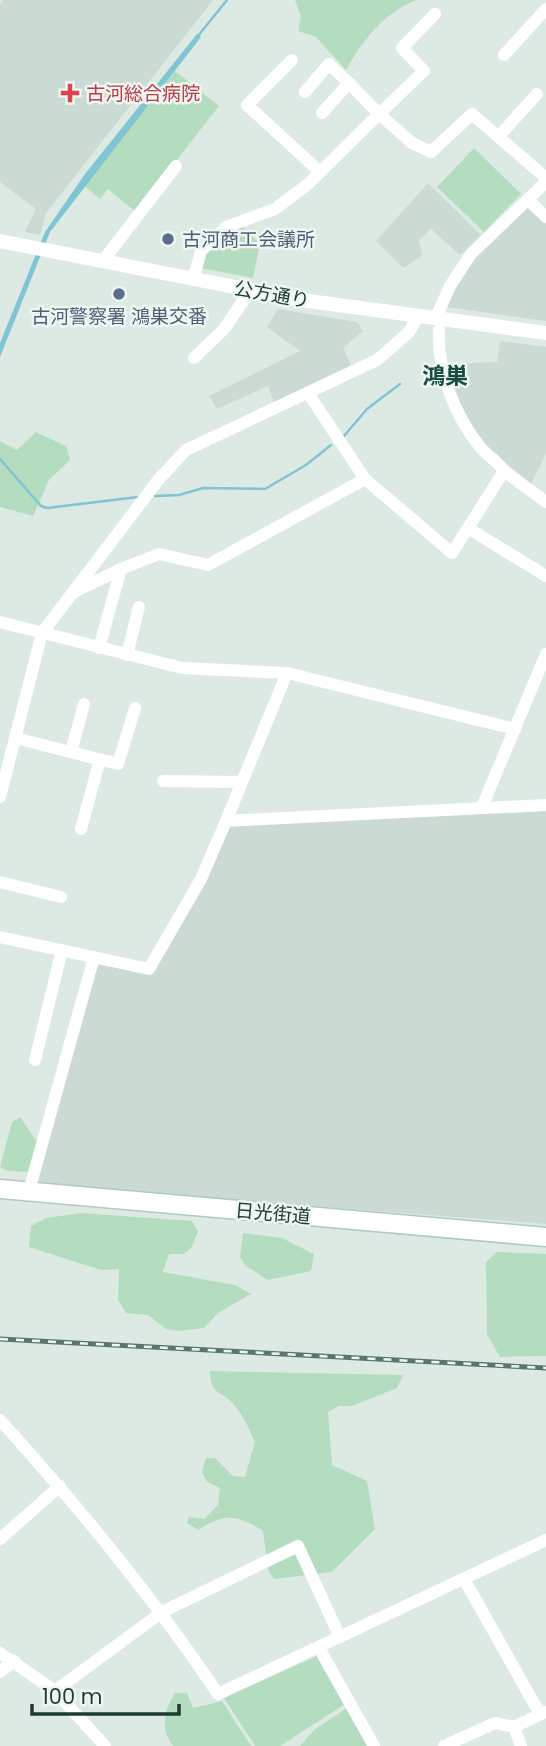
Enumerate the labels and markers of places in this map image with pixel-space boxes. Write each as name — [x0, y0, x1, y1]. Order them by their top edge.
place label: 古河総合病院 — [86, 80, 200, 107]
marker: 古河総合病院 — [60, 83, 80, 103]
place label: 古河商工会議所 — [182, 226, 315, 253]
marker: 古河商工会議所 — [160, 231, 176, 247]
marker: 古河警察署 鴻巣交番 — [111, 286, 127, 302]
place label: 古河警察署 鴻巣交番 — [31, 303, 207, 330]

